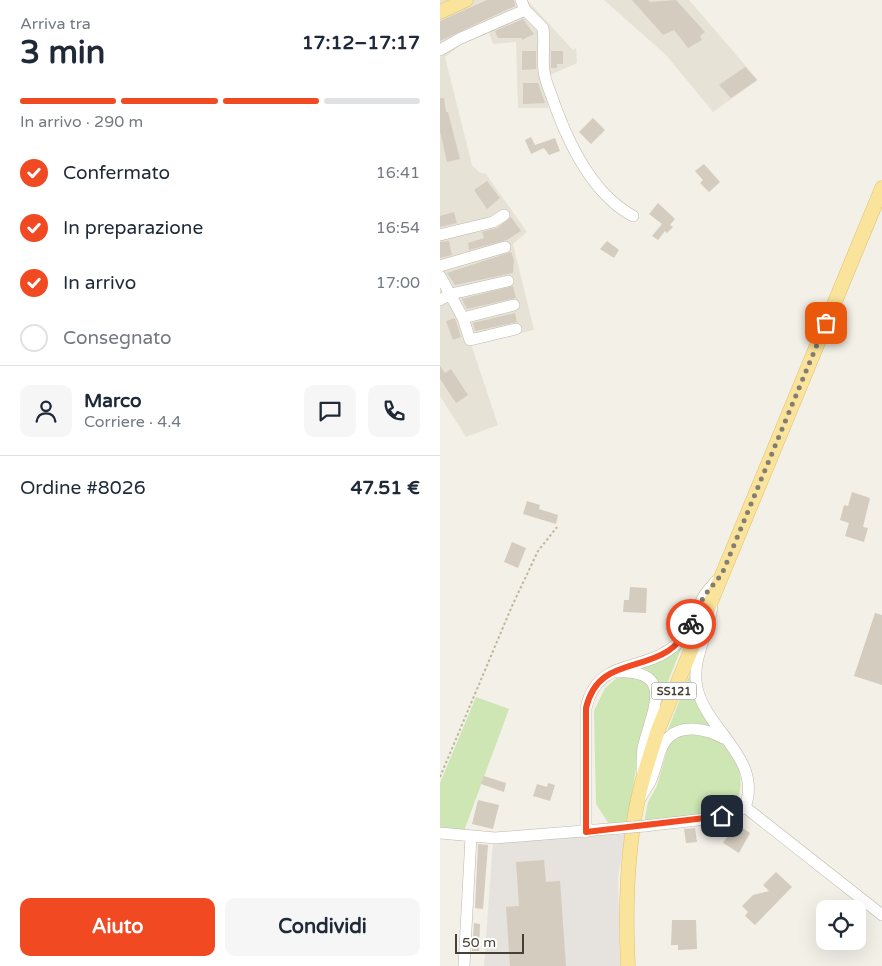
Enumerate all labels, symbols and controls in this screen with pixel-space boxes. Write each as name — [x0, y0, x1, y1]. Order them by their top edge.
text: Arriva tra — [20, 14, 91, 34]
text: 17:12–17:17 — [302, 32, 420, 54]
text: 3 min — [20, 34, 105, 72]
text: In arrivo · 290 m — [20, 112, 143, 132]
icon: check — [20, 159, 48, 187]
text: Confermato — [63, 162, 170, 184]
text: 16:41 — [376, 163, 420, 183]
icon: check — [20, 214, 48, 242]
text: In preparazione — [63, 217, 203, 239]
text: 16:54 — [376, 218, 420, 238]
icon: check — [20, 269, 48, 297]
text: In arrivo — [63, 272, 136, 294]
text: 17:00 — [376, 273, 420, 293]
pin — [805, 302, 847, 344]
icon: bag — [812, 309, 840, 337]
text: Consegnato — [63, 327, 172, 349]
button: person — [20, 385, 72, 437]
button: chat — [304, 385, 356, 437]
button: phone — [368, 385, 420, 437]
text: Marco — [84, 390, 142, 412]
text: Corriere · 4.4 — [84, 412, 181, 432]
text: Ordine #8026 — [20, 477, 146, 499]
text: 47.51 € — [350, 477, 420, 499]
courier — [666, 599, 716, 649]
icon: bike — [677, 610, 705, 638]
road number: SS121 — [652, 682, 696, 699]
pin — [701, 795, 743, 837]
icon: home — [708, 802, 736, 830]
button: Aiuto — [20, 898, 215, 956]
button: Condividi — [225, 898, 420, 956]
map controls — [816, 900, 866, 950]
button: locate — [816, 900, 866, 950]
scale bar — [455, 931, 524, 954]
text: 50 m — [462, 934, 496, 951]

